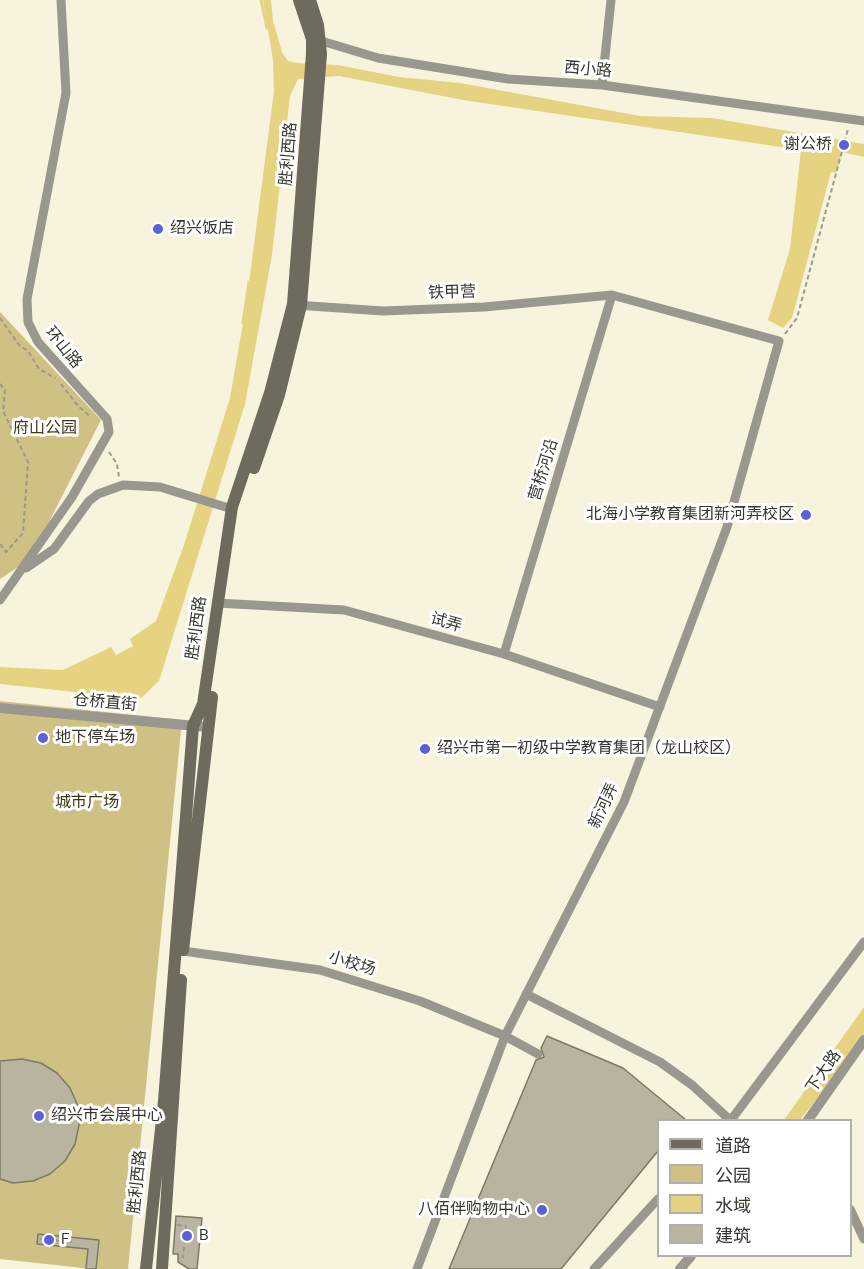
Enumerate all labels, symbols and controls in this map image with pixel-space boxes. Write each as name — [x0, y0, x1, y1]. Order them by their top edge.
street label: 西小路 — [563, 58, 613, 82]
street label: 胜利西路 — [277, 121, 301, 187]
place label: 谢公桥 — [784, 135, 832, 155]
marker: 谢公桥 — [837, 138, 851, 152]
place label: 绍兴饭店 — [170, 219, 234, 239]
marker: 绍兴饭店 — [151, 222, 165, 236]
street label: 铁甲营 — [428, 283, 476, 303]
street label: 环山路 — [40, 323, 86, 373]
park label: 府山公园 — [13, 419, 77, 439]
street label: 营桥河沿 — [525, 437, 563, 503]
place label: 北海小学教育集团新河弄校区 — [586, 505, 794, 525]
marker: 北海小学教育集团新河弄校区 — [799, 508, 813, 522]
street label: 胜利西路 — [183, 595, 211, 661]
street label: 试弄 — [428, 609, 464, 637]
street label: 仓桥直街 — [72, 691, 138, 715]
place label: 地下停车场 — [55, 728, 135, 748]
marker: 地下停车场 — [36, 731, 50, 745]
place label: 绍兴市第一初级中学教育集团（龙山校区） — [437, 739, 741, 759]
marker: 绍兴市第一初级中学教育集团（龙山校区） — [418, 742, 432, 756]
street label: 新河弄 — [585, 780, 623, 832]
park label: 城市广场 — [55, 793, 119, 813]
street label: 小校场 — [326, 948, 378, 980]
street label: 下大路 — [802, 1047, 846, 1097]
place label: 绍兴市会展中心 — [51, 1106, 163, 1126]
marker: 绍兴市会展中心 — [32, 1109, 46, 1123]
legend — [657, 1119, 852, 1257]
text: 道路 — [715, 1134, 751, 1158]
street label: 胜利西路 — [125, 1149, 151, 1215]
text: 公园 — [715, 1164, 751, 1188]
text: 水域 — [715, 1194, 751, 1218]
place label: 八佰伴购物中心 — [418, 1200, 530, 1220]
marker: 八佰伴购物中心 — [535, 1203, 549, 1217]
text: 建筑 — [715, 1224, 751, 1248]
place label: B — [199, 1226, 209, 1246]
marker: B — [180, 1229, 194, 1243]
place label: F — [61, 1230, 70, 1250]
marker: F — [42, 1233, 56, 1247]

